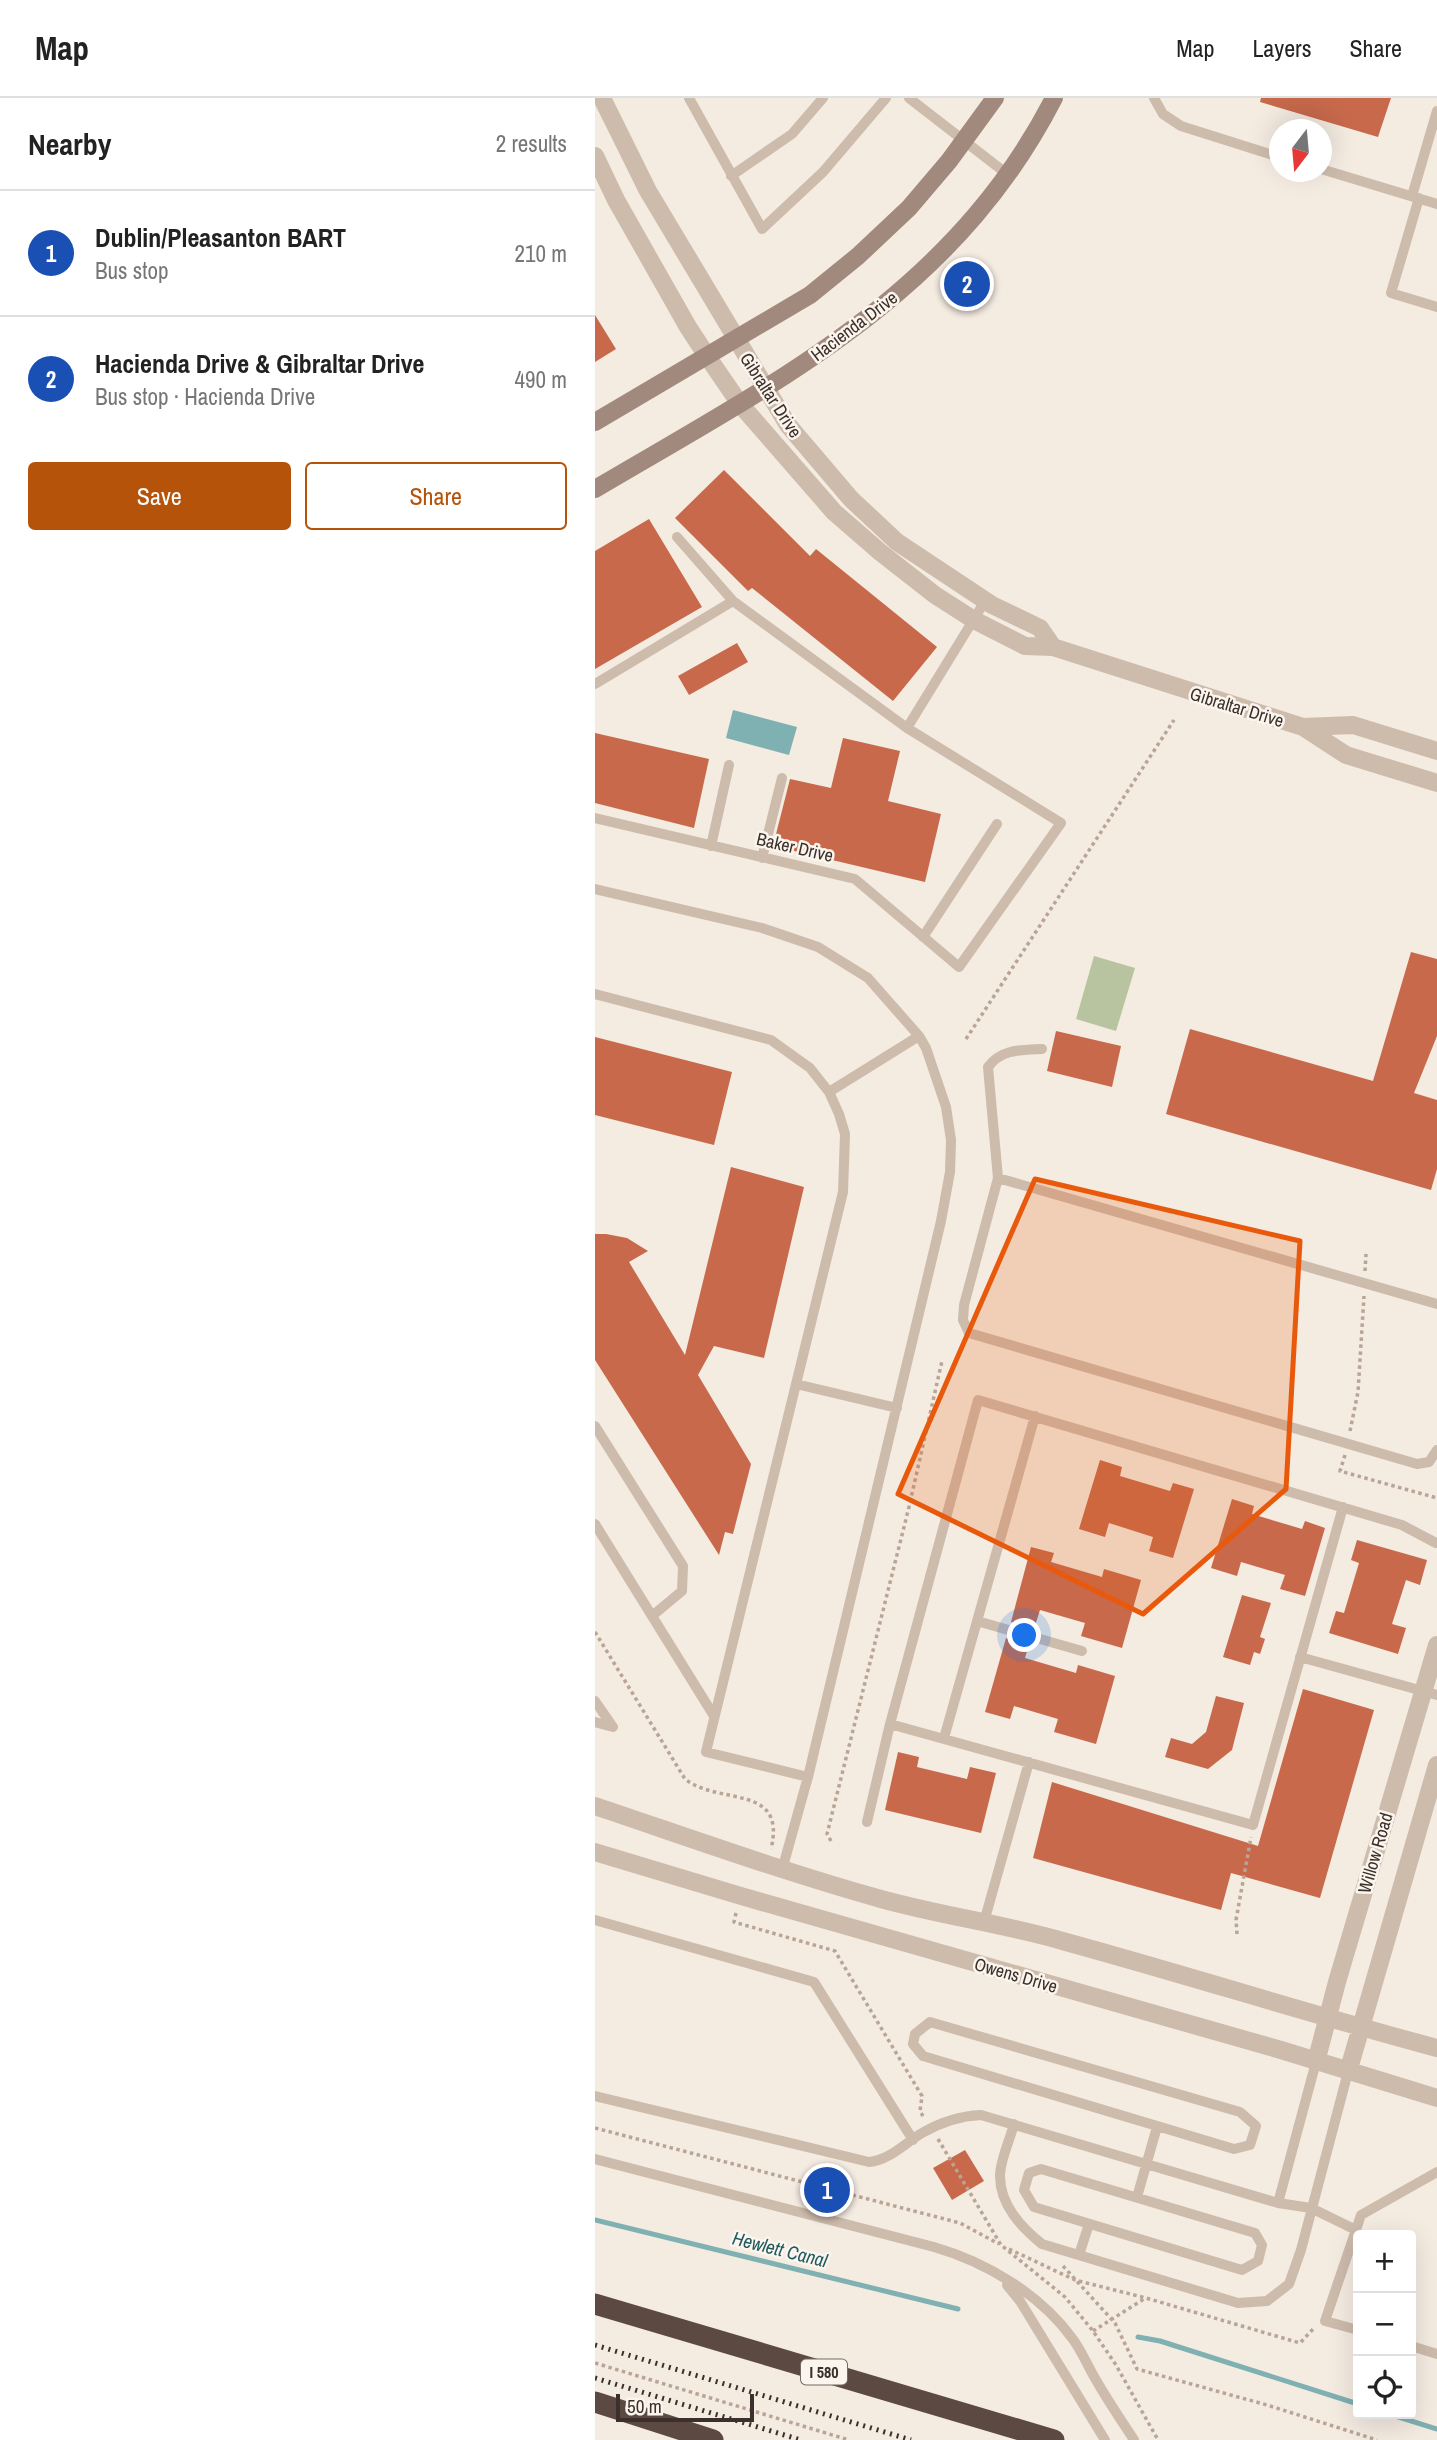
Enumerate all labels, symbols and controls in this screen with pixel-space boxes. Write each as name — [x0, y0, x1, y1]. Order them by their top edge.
text: Map — [35, 26, 89, 70]
text: Map — [1176, 32, 1214, 64]
text: Layers — [1252, 32, 1311, 64]
text: Share — [1349, 32, 1402, 64]
north arrow — [1269, 119, 1332, 182]
text: Nearby — [28, 124, 111, 164]
text: 2 results — [496, 128, 567, 159]
text: Dublin/Pleasanton BART — [95, 220, 346, 255]
text: 1 — [46, 238, 56, 269]
text: 210 m — [515, 238, 567, 269]
text: Bus stop — [95, 255, 168, 286]
pin: 2 — [944, 258, 990, 310]
street label: Hacienda Drive — [806, 285, 902, 367]
text: Hacienda Drive & Gibraltar Drive — [95, 346, 424, 381]
street label: Gibraltar Drive — [734, 348, 808, 442]
text: 2 — [46, 364, 56, 395]
text: 490 m — [515, 364, 567, 395]
text: Bus stop · Hacienda Drive — [95, 381, 315, 412]
button: Save — [28, 462, 291, 530]
button: Share — [305, 462, 567, 530]
street label: Gibraltar Drive — [1187, 681, 1287, 733]
street label: Baker Drive — [754, 826, 836, 868]
your location — [1007, 1618, 1041, 1652]
street label: Willow Road — [1352, 1810, 1398, 1896]
street label: Owens Drive — [972, 1951, 1060, 1999]
pin: 1 — [804, 2164, 850, 2216]
water label: Hewlett Canal — [730, 2225, 831, 2273]
map controls — [1353, 2230, 1416, 2419]
button: + — [1353, 2230, 1416, 2293]
button: − — [1353, 2293, 1416, 2356]
button: locate — [1353, 2356, 1416, 2419]
road number: I 580 — [801, 2360, 847, 2384]
scale bar — [616, 2391, 754, 2423]
text: 50 m — [627, 2393, 662, 2419]

